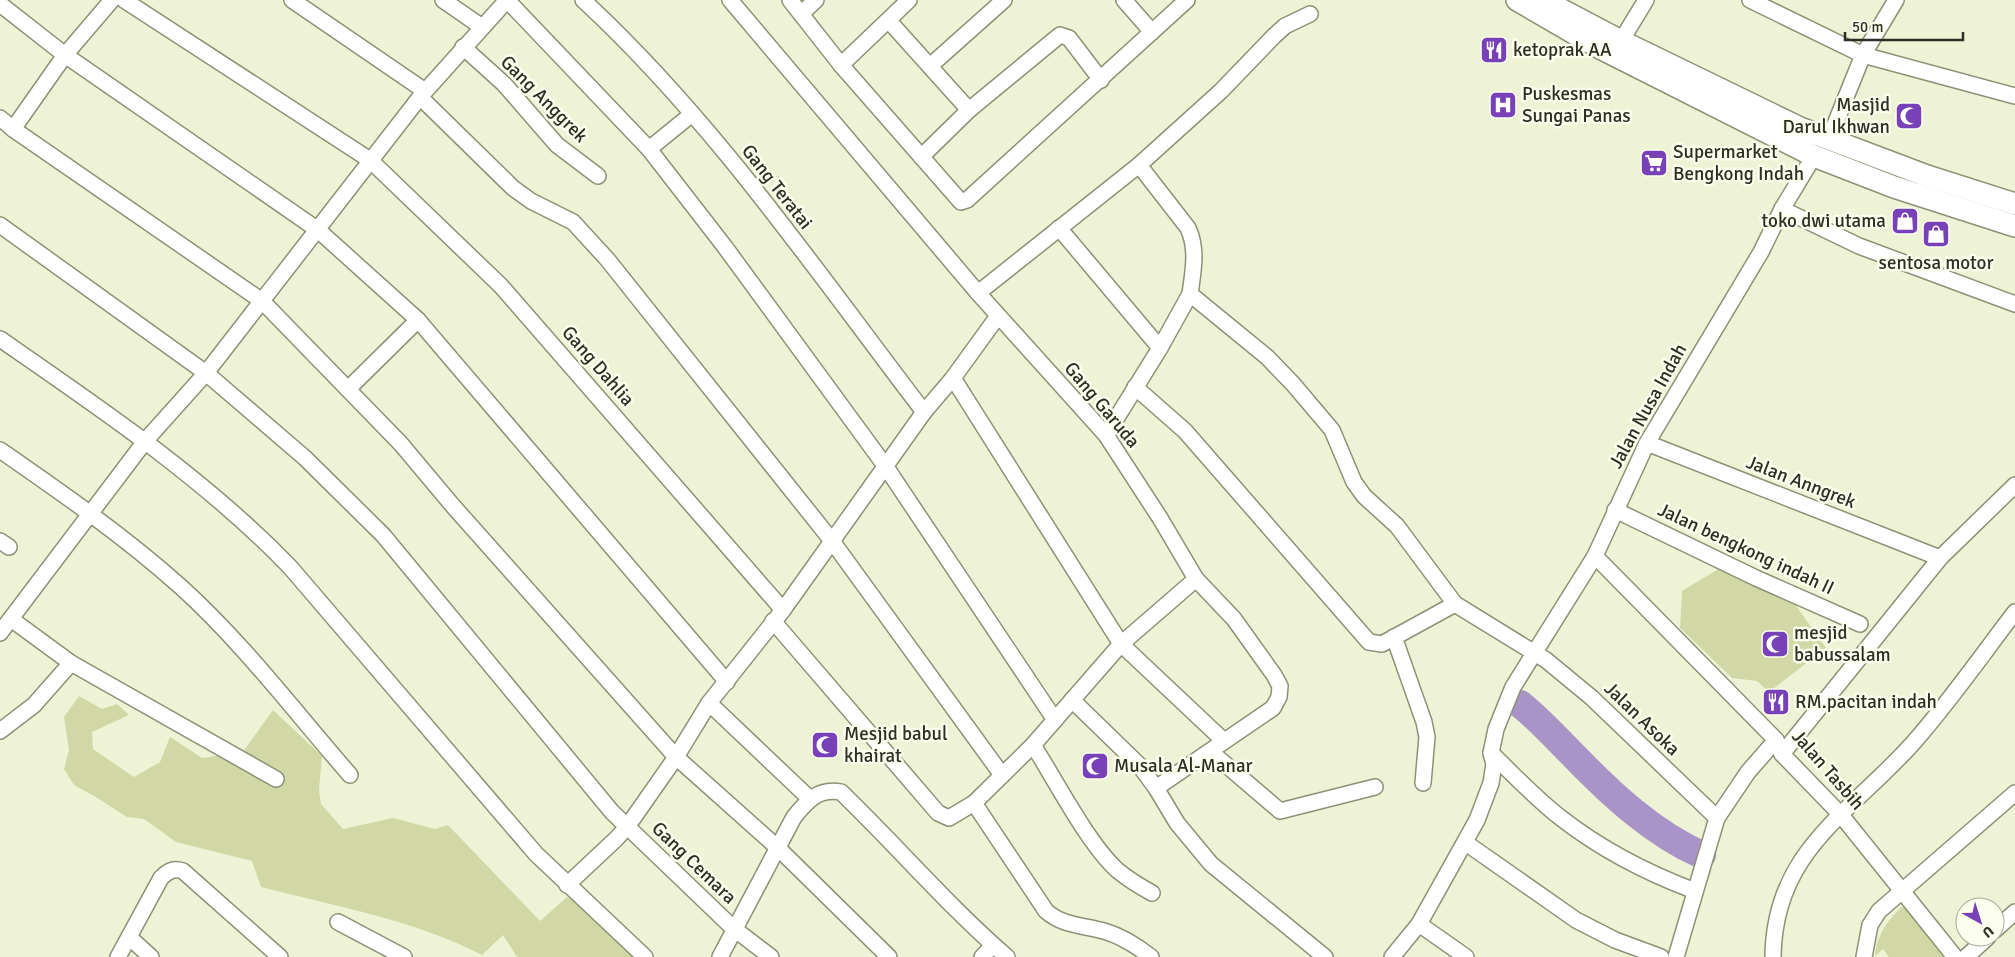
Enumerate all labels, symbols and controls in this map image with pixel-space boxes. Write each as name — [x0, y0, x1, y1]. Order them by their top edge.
scale bar — [1845, 10, 1962, 42]
text: 50 m — [1852, 18, 1883, 36]
restaurant icon: ketoprak AA — [1479, 35, 1509, 65]
place label: ketoprak AA — [1513, 38, 1612, 62]
street label: Gang Anggrek — [495, 50, 593, 148]
place label: Puskesmas Sungai Panas — [1522, 82, 1631, 128]
hospital icon: Puskesmas Sungai Panas — [1488, 90, 1518, 120]
place label: Masjid Darul Ikhwan — [1782, 93, 1890, 139]
mosque icon: Masjid Darul Ikhwan — [1894, 101, 1924, 131]
street label: Gang Teratai — [736, 140, 818, 234]
place label: Supermarket Bengkong Indah — [1673, 140, 1804, 186]
supermarket icon: Supermarket Bengkong Indah — [1639, 148, 1669, 178]
shop icon: toko dwi utama — [1890, 206, 1920, 236]
place label: toko dwi utama — [1762, 209, 1886, 233]
shop icon: sentosa motor — [1921, 219, 1951, 249]
place label: sentosa motor — [1879, 251, 1993, 275]
street label: Gang Dahlia — [557, 321, 639, 411]
street label: Jalan Nusa Indah — [1604, 339, 1692, 473]
street label: Gang Garuda — [1059, 357, 1145, 453]
street label: Jalan Anngrek — [1743, 450, 1860, 514]
street label: Jalan bengkong indah II — [1654, 498, 1838, 600]
place label: mesjid babussalam — [1794, 621, 1891, 667]
mosque icon: mesjid babussalam — [1760, 629, 1790, 659]
street label: Jalan Asoka — [1599, 677, 1685, 761]
restaurant icon: RM.pacitan indah — [1761, 687, 1791, 717]
place label: RM.pacitan indah — [1795, 690, 1937, 714]
place label: Mesjid babul khairat — [844, 722, 948, 768]
street label: Jalan Tasbih — [1787, 725, 1869, 815]
mosque icon: Mesjid babul khairat — [810, 730, 840, 760]
mosque icon: Musala Al-Manar — [1080, 751, 1110, 781]
place label: Musala Al-Manar — [1114, 754, 1253, 778]
street label: Gang Cemara — [647, 817, 741, 909]
north arrow — [1955, 897, 2005, 947]
text: U — [1979, 922, 1997, 941]

